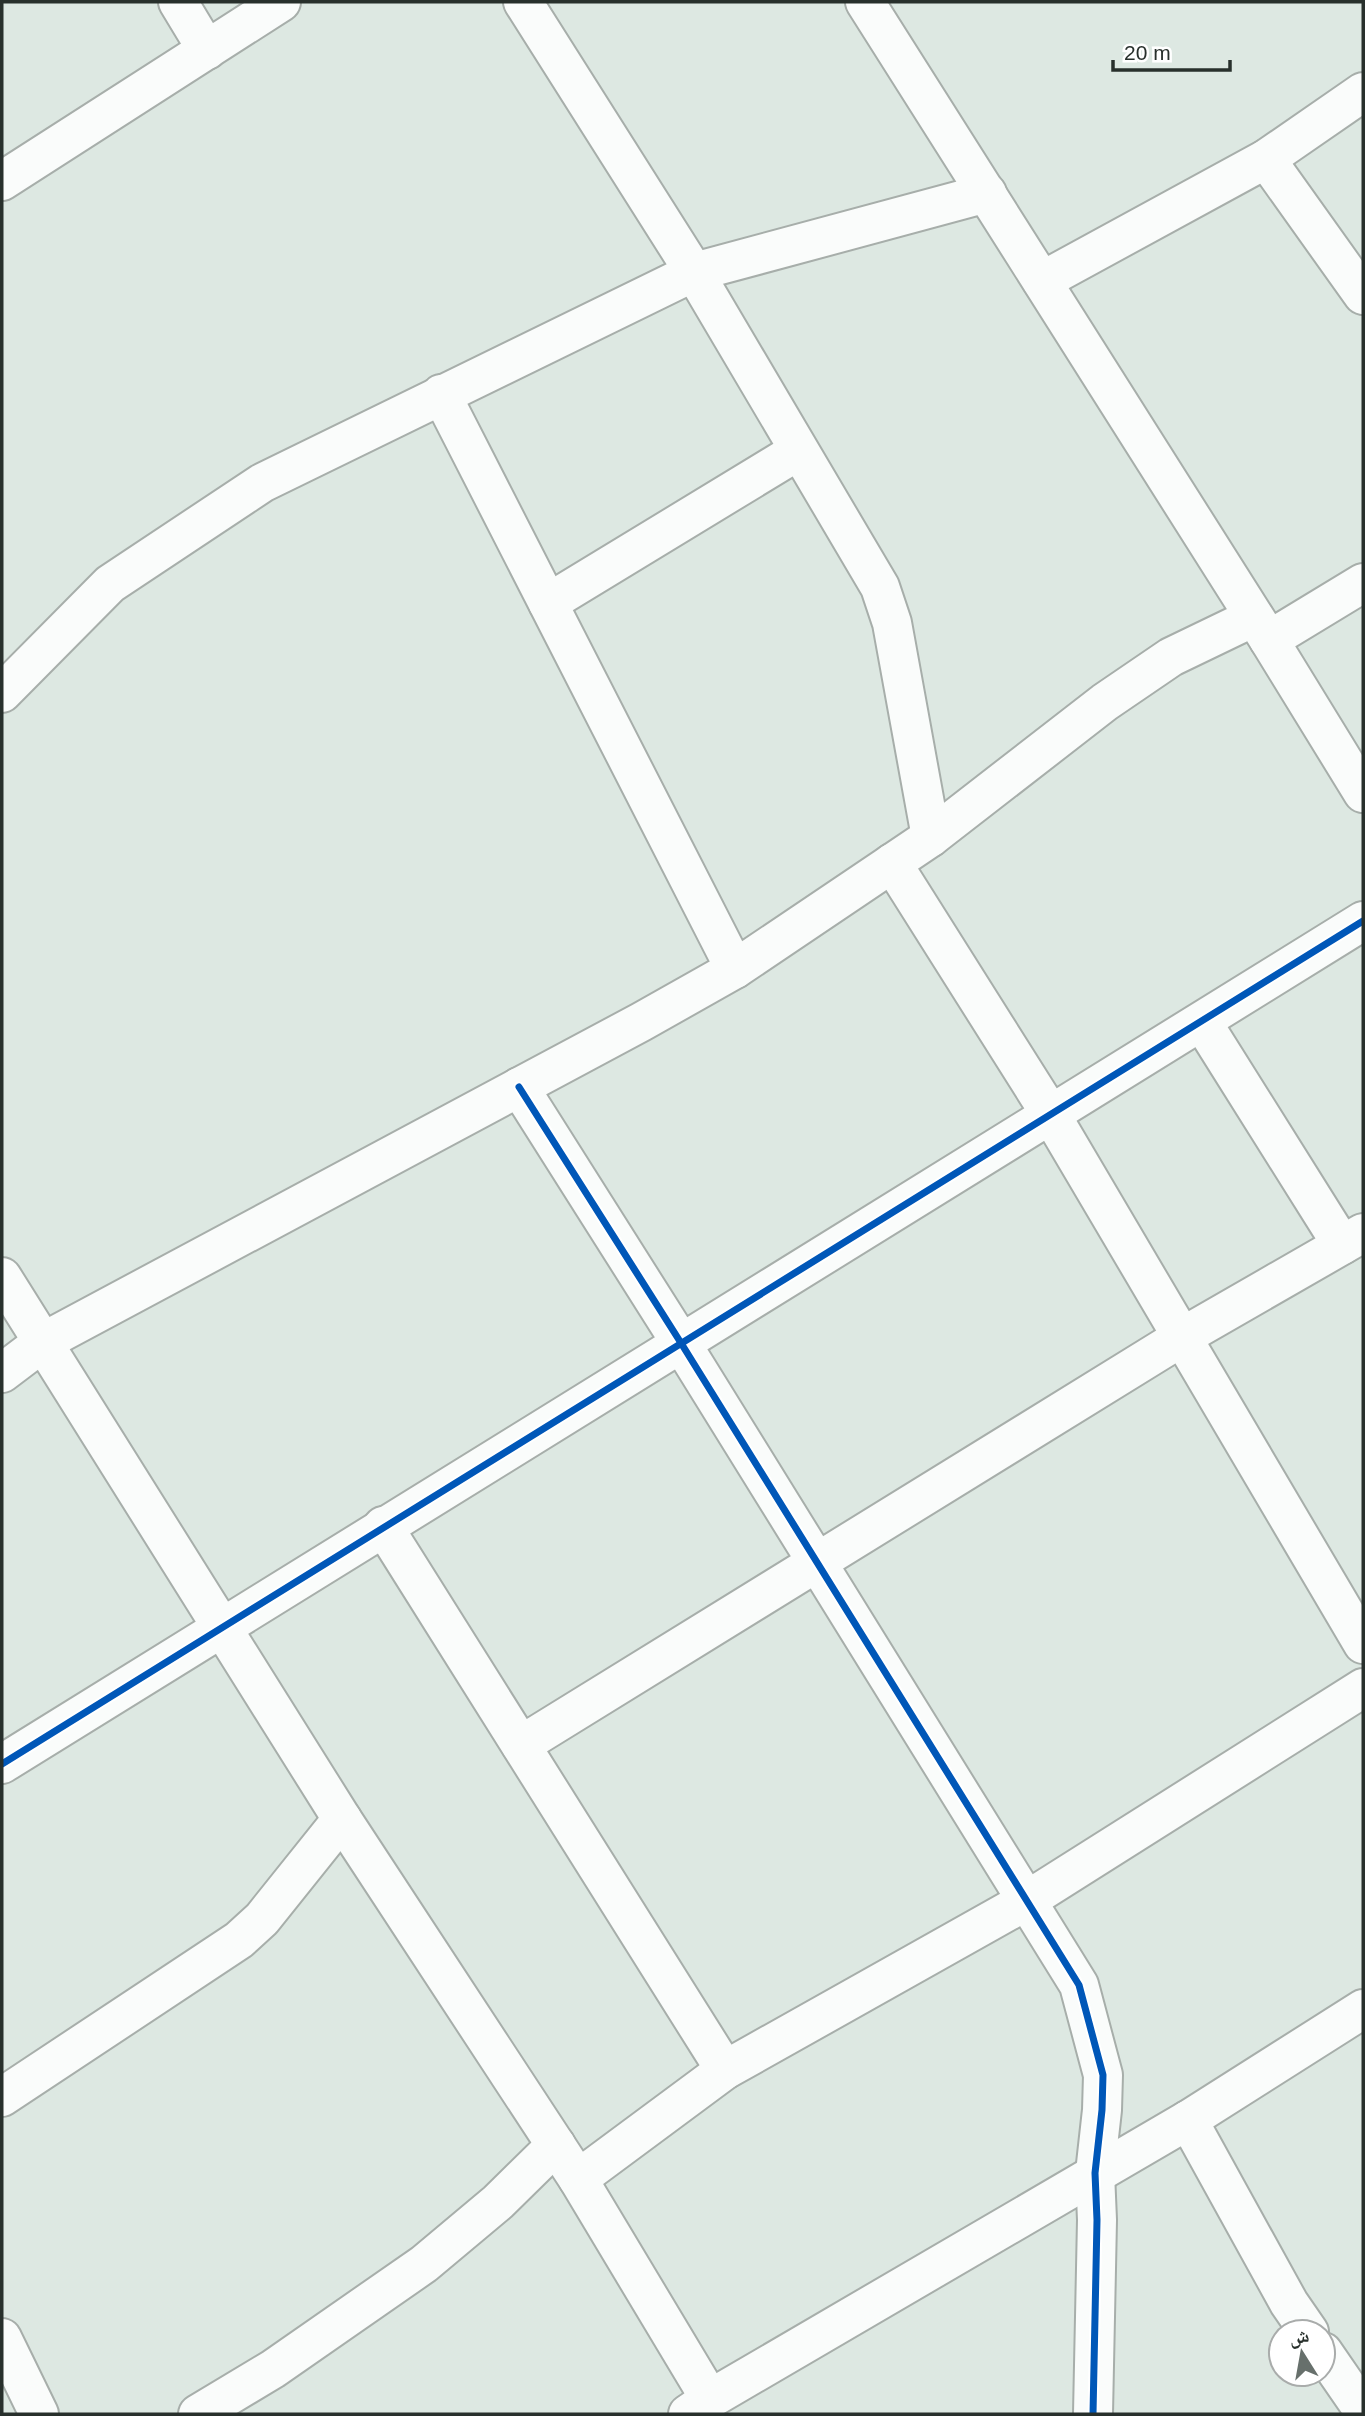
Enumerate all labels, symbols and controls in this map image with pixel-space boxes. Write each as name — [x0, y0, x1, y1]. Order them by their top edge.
scale bar — [1113, 28, 1230, 72]
text: 20 m — [1124, 41, 1171, 64]
north arrow — [1267, 2318, 1337, 2388]
text: ش — [1287, 2325, 1311, 2350]

